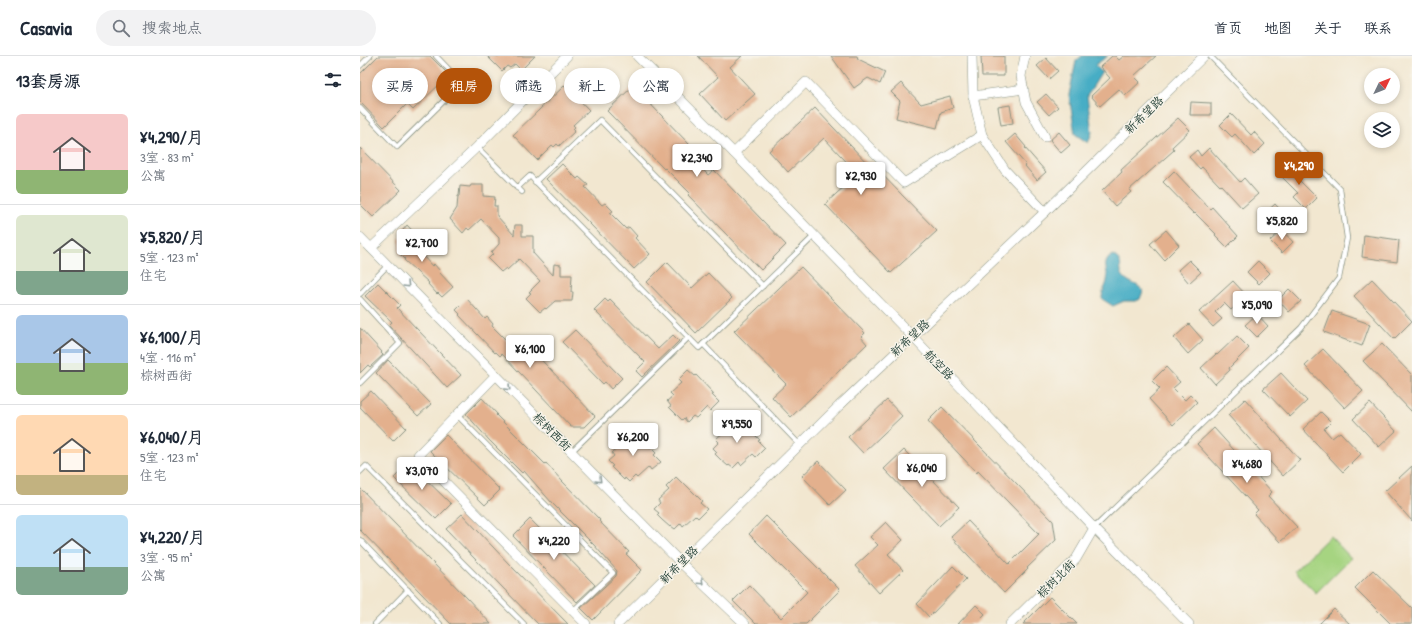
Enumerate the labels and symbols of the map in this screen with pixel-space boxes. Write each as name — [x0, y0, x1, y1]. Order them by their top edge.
north arrow — [1364, 68, 1400, 104]
street label: 新希望路 — [1120, 92, 1167, 137]
pin: ¥2,340 — [664, 144, 730, 178]
pin: ¥4,290 — [1266, 152, 1332, 186]
pin: ¥2,930 — [828, 162, 894, 196]
pin: ¥5,820 — [1249, 207, 1315, 241]
pin: ¥2,700 — [389, 229, 455, 263]
one-way arrow — [402, 280, 410, 288]
pin: ¥5,090 — [1224, 291, 1290, 325]
street label: 新希望路 — [886, 315, 933, 360]
pin: ¥6,100 — [497, 335, 563, 369]
street label: 航空路 — [921, 346, 958, 384]
one-way arrow — [503, 383, 511, 391]
street label: 棕树西街 — [529, 409, 575, 455]
pin: ¥9,550 — [704, 410, 770, 444]
pin: ¥6,200 — [600, 423, 666, 457]
pin: ¥4,680 — [1214, 450, 1280, 484]
pin: ¥6,040 — [889, 454, 955, 488]
pin: ¥3,070 — [389, 457, 455, 491]
one-way arrow — [594, 475, 602, 483]
pin: ¥4,220 — [521, 527, 587, 561]
street label: 新希望路 — [656, 542, 702, 588]
street label: 棕树北街 — [1033, 556, 1079, 602]
one-way arrow — [696, 577, 704, 585]

